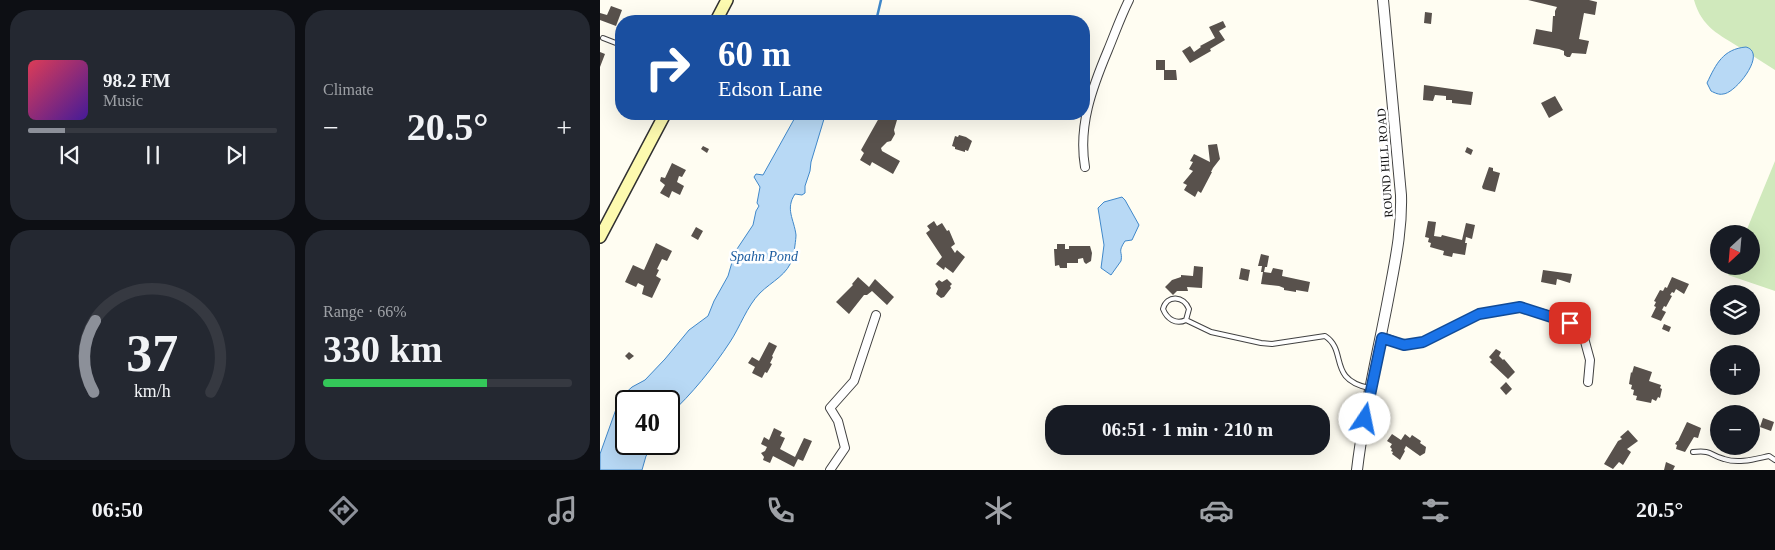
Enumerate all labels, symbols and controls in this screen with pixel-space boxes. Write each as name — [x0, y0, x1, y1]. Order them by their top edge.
icon: right — [635, 35, 700, 100]
text: 60 m — [718, 35, 791, 74]
text: 98.2 FM — [103, 70, 171, 91]
text: Edson Lane — [718, 76, 822, 101]
text: Climate — [323, 81, 374, 98]
text: Music — [103, 92, 143, 109]
text: 20.5° — [407, 106, 488, 148]
street label: ROUND HILL ROAD — [1374, 108, 1396, 218]
text: − — [323, 112, 339, 143]
text: + — [556, 112, 572, 143]
icon: previous — [56, 141, 84, 169]
icon: pause — [139, 141, 167, 169]
icon: next — [222, 141, 250, 169]
north arrow — [1710, 225, 1760, 275]
map controls — [1710, 225, 1760, 455]
water label: Spahn Pond — [730, 249, 799, 264]
button: layers — [1710, 285, 1760, 335]
pin — [1549, 302, 1591, 344]
text: Range · 66% — [323, 303, 407, 320]
icon: arrive — [1556, 309, 1584, 337]
text: 37 — [127, 325, 179, 382]
text: 330 km — [323, 328, 442, 370]
button: + — [1710, 345, 1760, 395]
text: km/h — [134, 381, 171, 401]
speed limit sign: 40 — [615, 390, 680, 455]
position arrow — [1338, 392, 1390, 444]
button: − — [1710, 405, 1760, 455]
text: 06:51 · 1 min · 210 m — [1102, 419, 1273, 440]
icon: directions — [326, 493, 361, 528]
icon: music — [545, 493, 580, 528]
icon: phone — [763, 493, 798, 528]
icon: climate — [981, 493, 1016, 528]
icon: car — [1199, 493, 1234, 528]
icon: filters — [1418, 493, 1453, 528]
text: 06:50 — [92, 497, 143, 522]
text: 20.5° — [1636, 497, 1683, 522]

